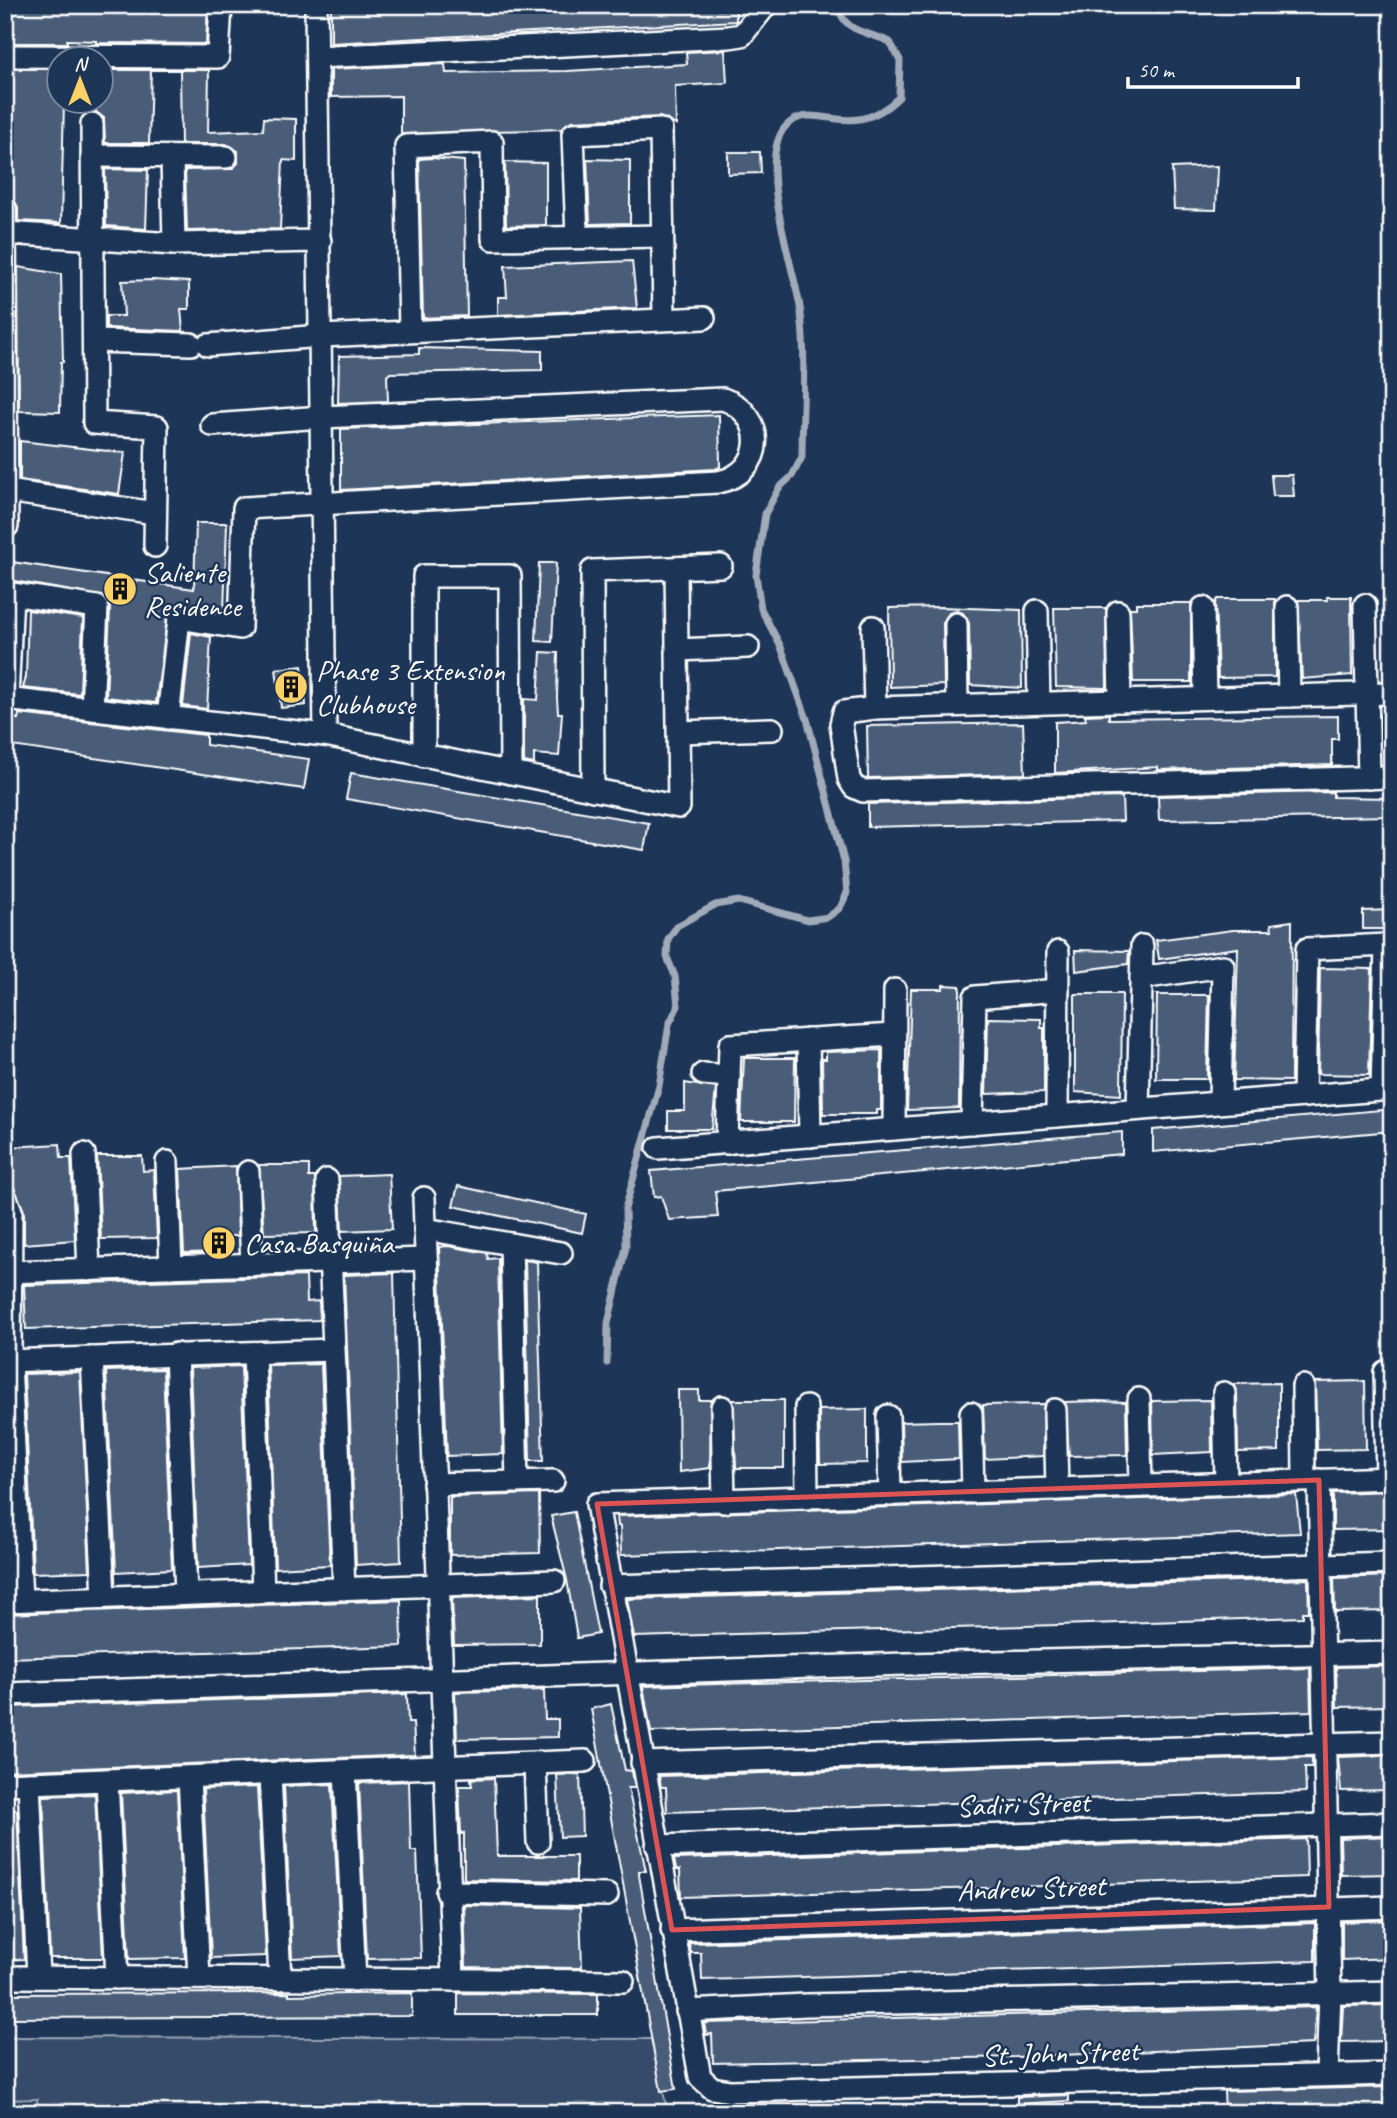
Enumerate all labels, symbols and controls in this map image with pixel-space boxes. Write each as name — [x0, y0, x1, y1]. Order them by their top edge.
north arrow — [46, 46, 116, 116]
scale bar — [1128, 46, 1297, 90]
text: N — [74, 52, 89, 76]
text: 50 m — [1138, 57, 1176, 83]
place label: Saliente Residence — [144, 553, 243, 625]
building icon: Saliente Residence — [101, 570, 139, 608]
place label: Phase 3 Extension Clubhouse — [316, 651, 505, 723]
building icon: Phase 3 Extension Clubhouse — [272, 668, 310, 706]
building icon: Casa Basquiña — [200, 1224, 238, 1262]
place label: Casa Basquiña — [244, 1224, 395, 1262]
street label: Sadiri Street — [956, 1783, 1093, 1825]
street label: Andrew Street — [956, 1866, 1109, 1910]
street label: St. John Street — [981, 2031, 1142, 2075]

